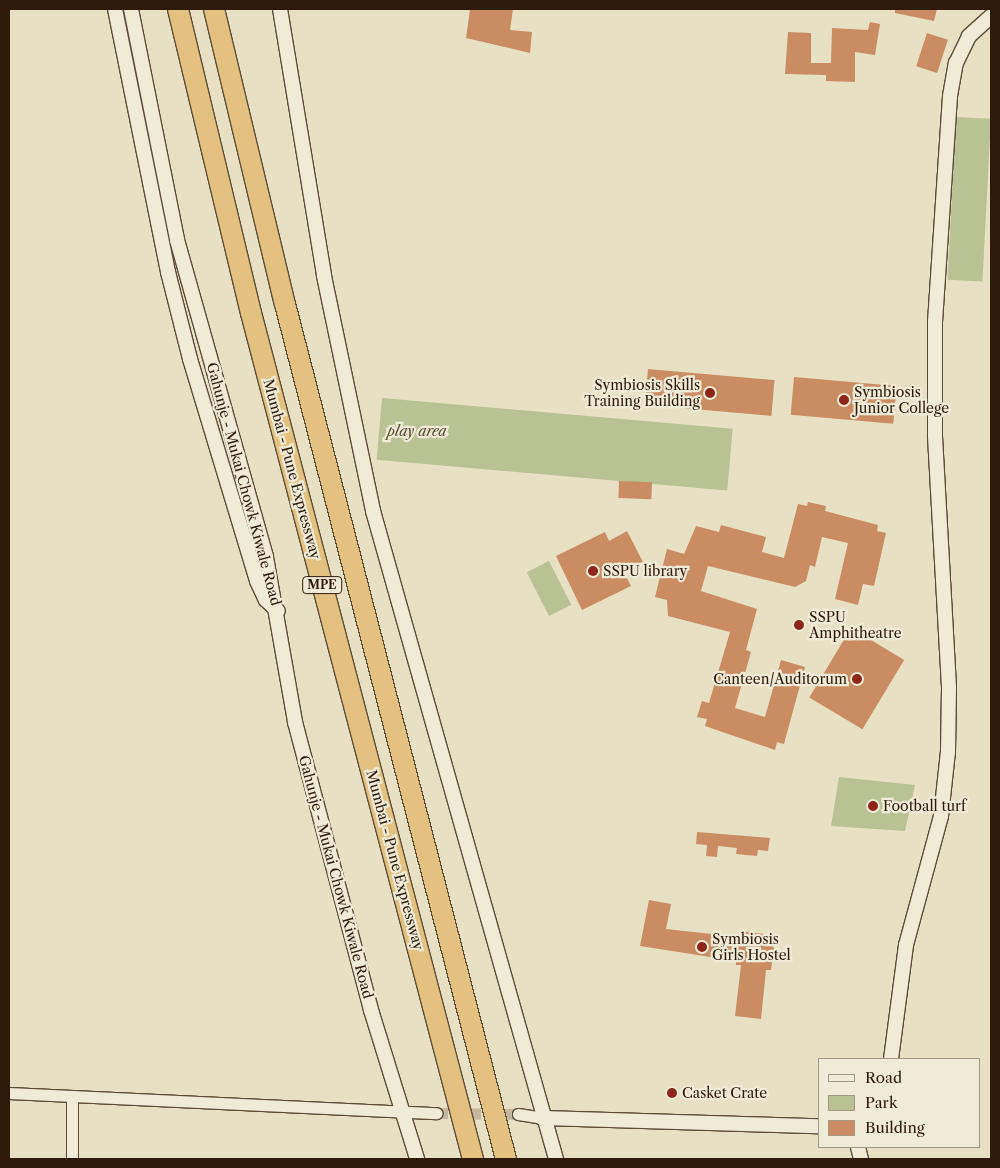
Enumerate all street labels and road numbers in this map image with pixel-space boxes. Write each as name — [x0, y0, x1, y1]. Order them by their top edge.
street label: Gahunje - Mukai Chowk Kiwale Road — [203, 360, 285, 608]
street label: Mumbai - Pune Expressway — [260, 377, 324, 561]
road number: MPE — [302, 576, 342, 594]
street label: Gahunje - Mukai Chowk Kiwale Road — [295, 753, 377, 1001]
street label: Mumbai - Pune Expressway — [363, 768, 427, 952]

